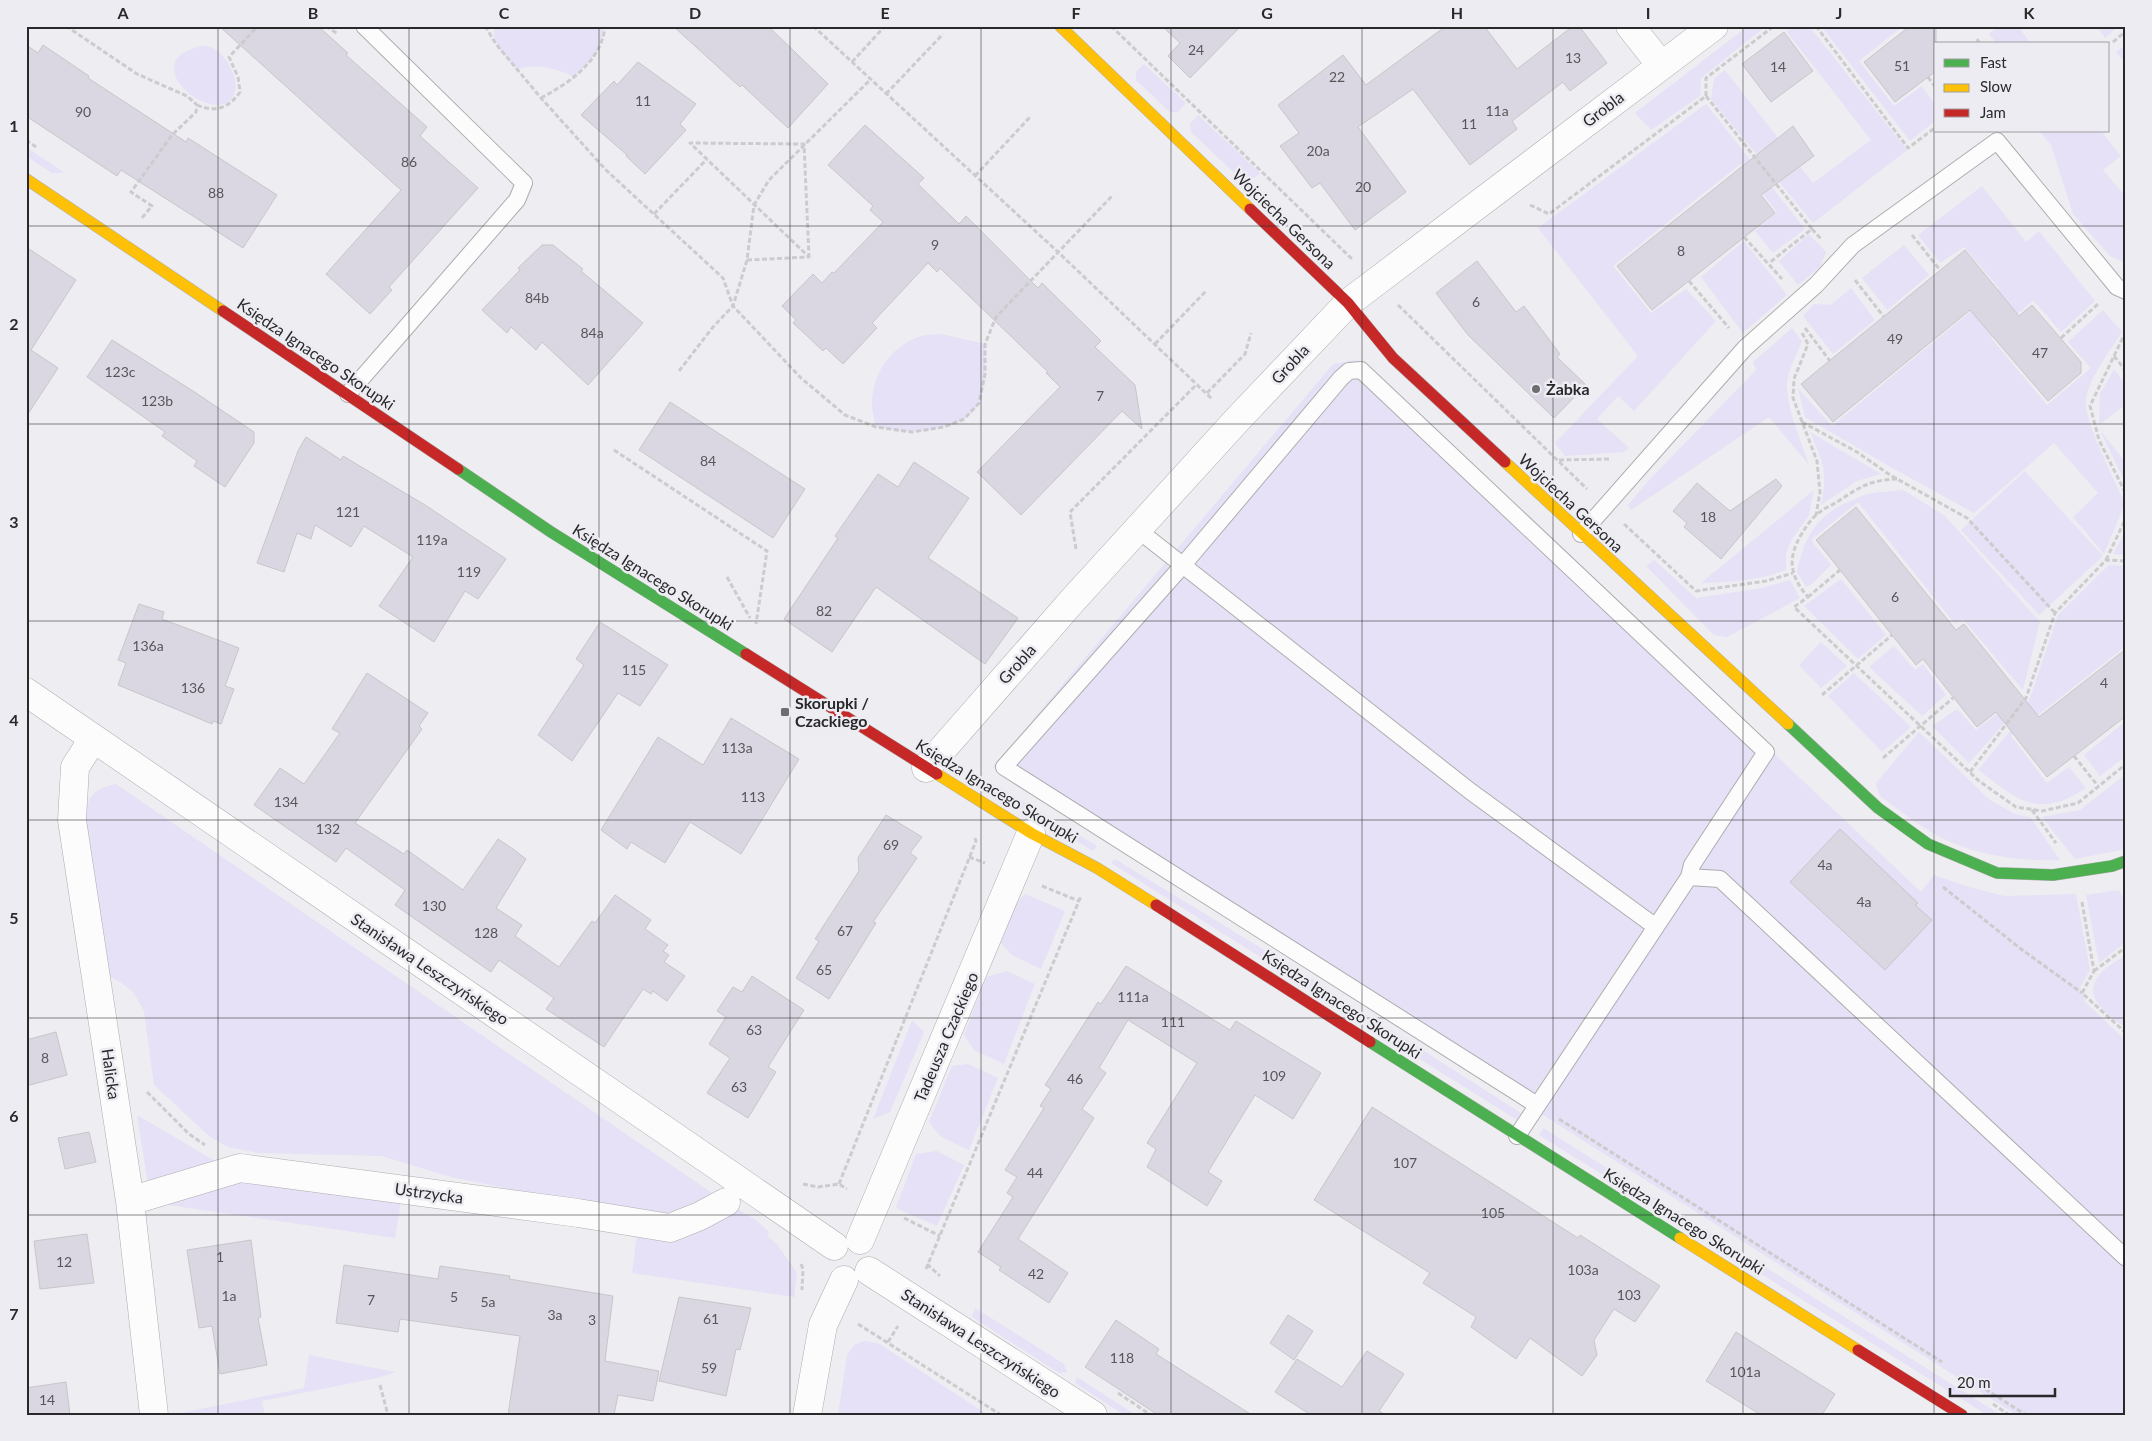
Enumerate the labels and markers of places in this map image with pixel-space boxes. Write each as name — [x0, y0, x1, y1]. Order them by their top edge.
place label: Żabka — [1546, 379, 1590, 398]
marker: Żabka — [1530, 383, 1542, 395]
place label: Skorupki / Czackiego — [795, 693, 869, 730]
marker: Skorupki / Czackiego — [779, 706, 791, 718]

